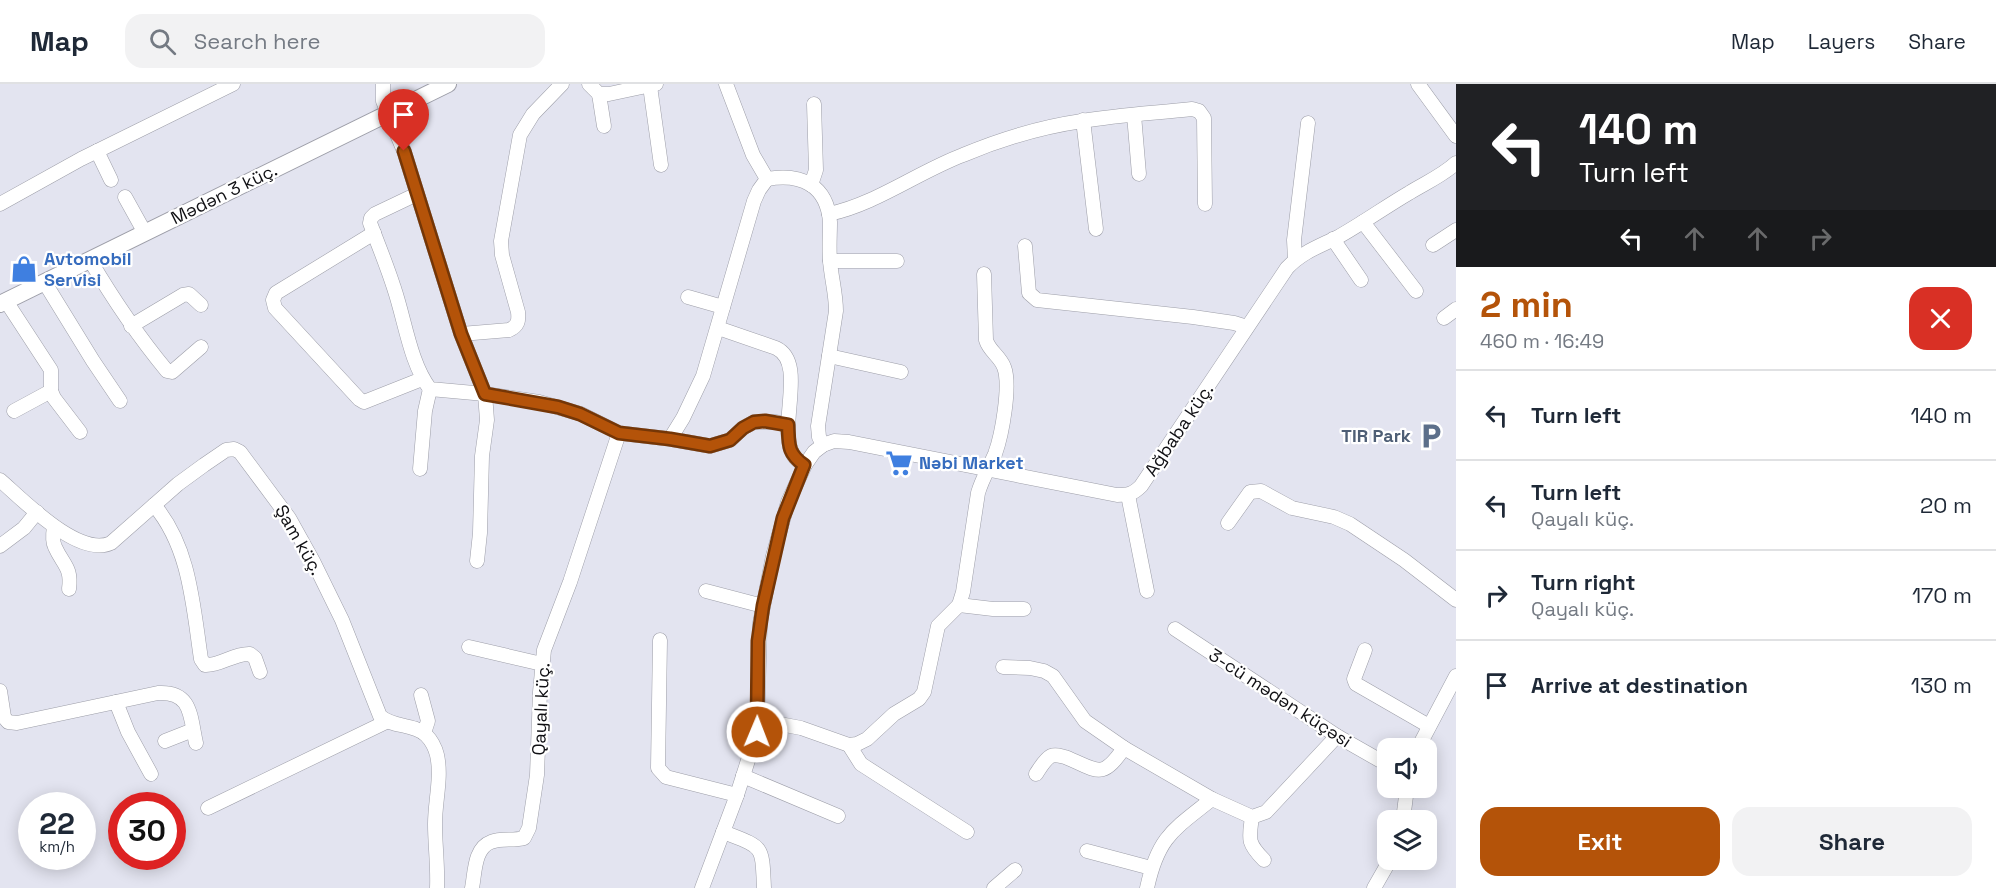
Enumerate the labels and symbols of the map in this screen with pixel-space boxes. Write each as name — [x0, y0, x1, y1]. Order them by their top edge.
pin — [378, 89, 429, 151]
street label: Mədən 3 küç. — [167, 158, 281, 229]
place label: Avtomobil Servisi — [44, 247, 131, 291]
shop icon: Avtomobil Servisi — [9, 254, 39, 284]
street label: Ağbaba küç. — [1139, 379, 1218, 481]
parking icon: TIR Park — [1416, 421, 1446, 451]
place label: TIR Park — [1341, 424, 1411, 447]
supermarket icon: Nəbi Market — [884, 448, 914, 478]
place label: Nəbi Market — [919, 451, 1024, 474]
street label: Şam küç. — [270, 500, 329, 579]
street label: 3-cü mədən küçəsi — [1205, 643, 1356, 752]
street label: Qayalı küç. — [527, 662, 554, 756]
position arrow — [725, 700, 789, 764]
speed limit sign: 30 — [108, 792, 186, 870]

